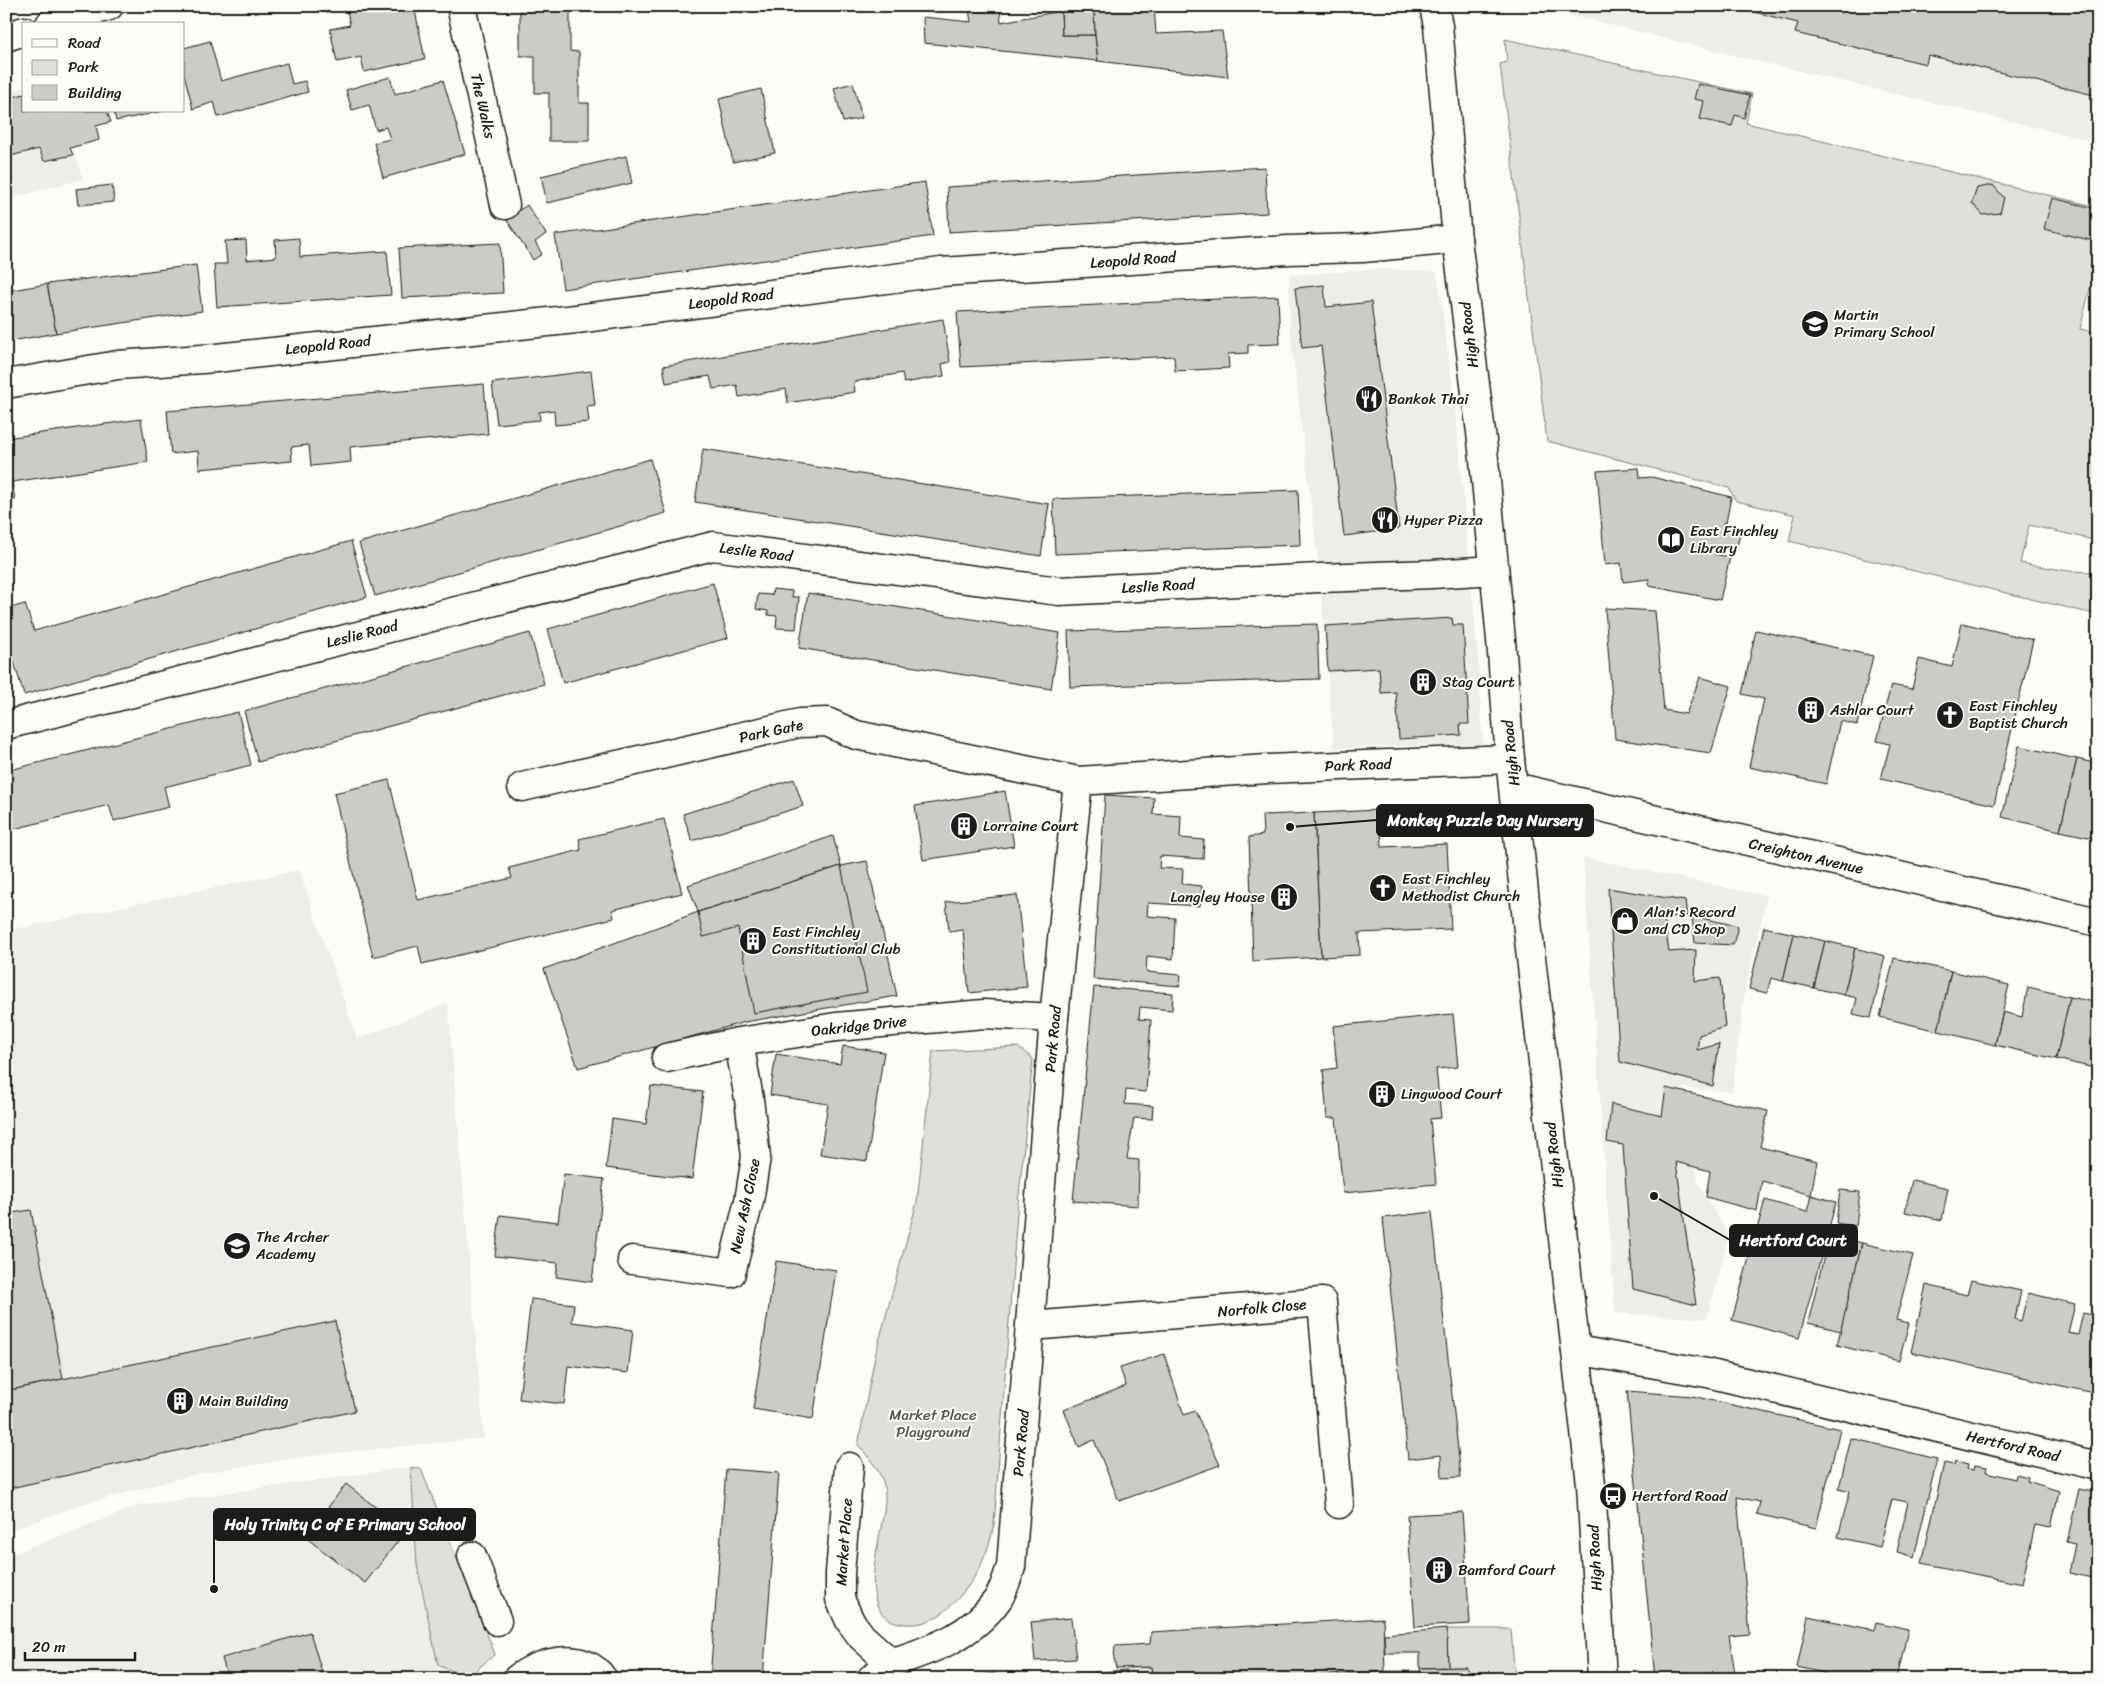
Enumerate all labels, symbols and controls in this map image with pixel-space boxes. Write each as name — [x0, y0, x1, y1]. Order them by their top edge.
legend — [22, 22, 185, 112]
text: Road — [68, 30, 101, 56]
text: Park — [68, 54, 99, 80]
street label: The Walks — [463, 71, 503, 141]
text: Building — [68, 80, 122, 106]
street label: Leopold Road — [1089, 244, 1178, 276]
street label: Leopold Road — [687, 281, 776, 317]
street label: High Road — [1452, 299, 1486, 369]
place label: Martin Primary School — [1834, 302, 1935, 345]
school or university icon: Martin Primary School — [1800, 309, 1830, 339]
street label: Leopold Road — [284, 327, 373, 362]
restaurant icon: Bankok Thai — [1354, 384, 1384, 414]
place label: Bankok Thai — [1388, 386, 1469, 412]
restaurant icon: Hyper Pizza — [1370, 505, 1400, 535]
place label: Hyper Pizza — [1404, 507, 1483, 533]
place label: East Finchley Library — [1690, 518, 1779, 561]
library icon: East Finchley Library — [1656, 525, 1686, 555]
street label: Leslie Road — [718, 535, 795, 569]
street label: Leslie Road — [1121, 571, 1196, 601]
street label: Leslie Road — [323, 612, 402, 655]
building icon: Stag Court — [1408, 667, 1438, 697]
place label: Stag Court — [1442, 669, 1515, 695]
place label: East Finchley Baptist Church — [1969, 693, 2068, 736]
building icon: Ashlar Court — [1796, 695, 1826, 725]
place label: Ashlar Court — [1829, 697, 1915, 723]
church icon: East Finchley Baptist Church — [1935, 700, 1965, 730]
street label: Park Gate — [737, 712, 805, 750]
street label: High Road — [1494, 718, 1527, 787]
street label: Park Road — [1324, 751, 1393, 779]
callout: Monkey Puzzle Day Nursery — [1377, 805, 1593, 836]
text: Monkey Puzzle Day Nursery — [1386, 806, 1583, 835]
building icon: Lorraine Court — [949, 811, 979, 841]
place label: Lorraine Court — [983, 813, 1079, 839]
street label: Creighton Avenue — [1746, 830, 1866, 882]
place label: East Finchley Methodist Church — [1402, 866, 1520, 909]
church icon: East Finchley Methodist Church — [1368, 873, 1398, 903]
building icon: Langley House — [1269, 882, 1299, 912]
place label: Langley House — [1171, 884, 1265, 910]
place label: Alan's Record and CD Shop — [1643, 899, 1736, 942]
shop icon: Alan's Record and CD Shop — [1610, 906, 1640, 936]
place label: East Finchley Constitutional Club — [772, 919, 901, 962]
building icon: East Finchley Constitutional Club — [738, 926, 768, 956]
street label: Park Road — [1037, 1003, 1069, 1073]
street label: Oakridge Drive — [810, 1008, 908, 1044]
building icon: Lingwood Court — [1367, 1079, 1397, 1109]
place label: Lingwood Court — [1401, 1081, 1503, 1107]
street label: High Road — [1537, 1119, 1571, 1189]
street label: New Ash Close — [722, 1156, 768, 1256]
place label: The Archer Academy — [255, 1224, 330, 1267]
callout: Hertford Court — [1730, 1225, 1857, 1256]
text: Hertford Court — [1738, 1226, 1847, 1255]
school or university icon: The Archer Academy — [222, 1231, 252, 1261]
street label: Norfolk Close — [1216, 1291, 1308, 1325]
building icon: Main Building — [165, 1386, 195, 1416]
place label: Main Building — [199, 1388, 289, 1414]
park label: Market Place Playground — [889, 1402, 977, 1445]
street label: Park Road — [1005, 1407, 1037, 1477]
street label: Hertford Road — [1964, 1423, 2063, 1470]
bus stop icon: Hertford Road — [1598, 1481, 1628, 1511]
place label: Hertford Road — [1632, 1483, 1728, 1509]
street label: Market Place — [828, 1497, 860, 1587]
callout: Holy Trinity C of E Primary School — [214, 1509, 475, 1540]
text: Holy Trinity C of E Primary School — [223, 1510, 467, 1539]
street label: High Road — [1580, 1523, 1610, 1592]
building icon: Bamford Court — [1424, 1555, 1454, 1585]
place label: Bamford Court — [1458, 1557, 1557, 1583]
scale bar — [25, 1630, 135, 1662]
text: 20 m — [32, 1634, 66, 1660]

